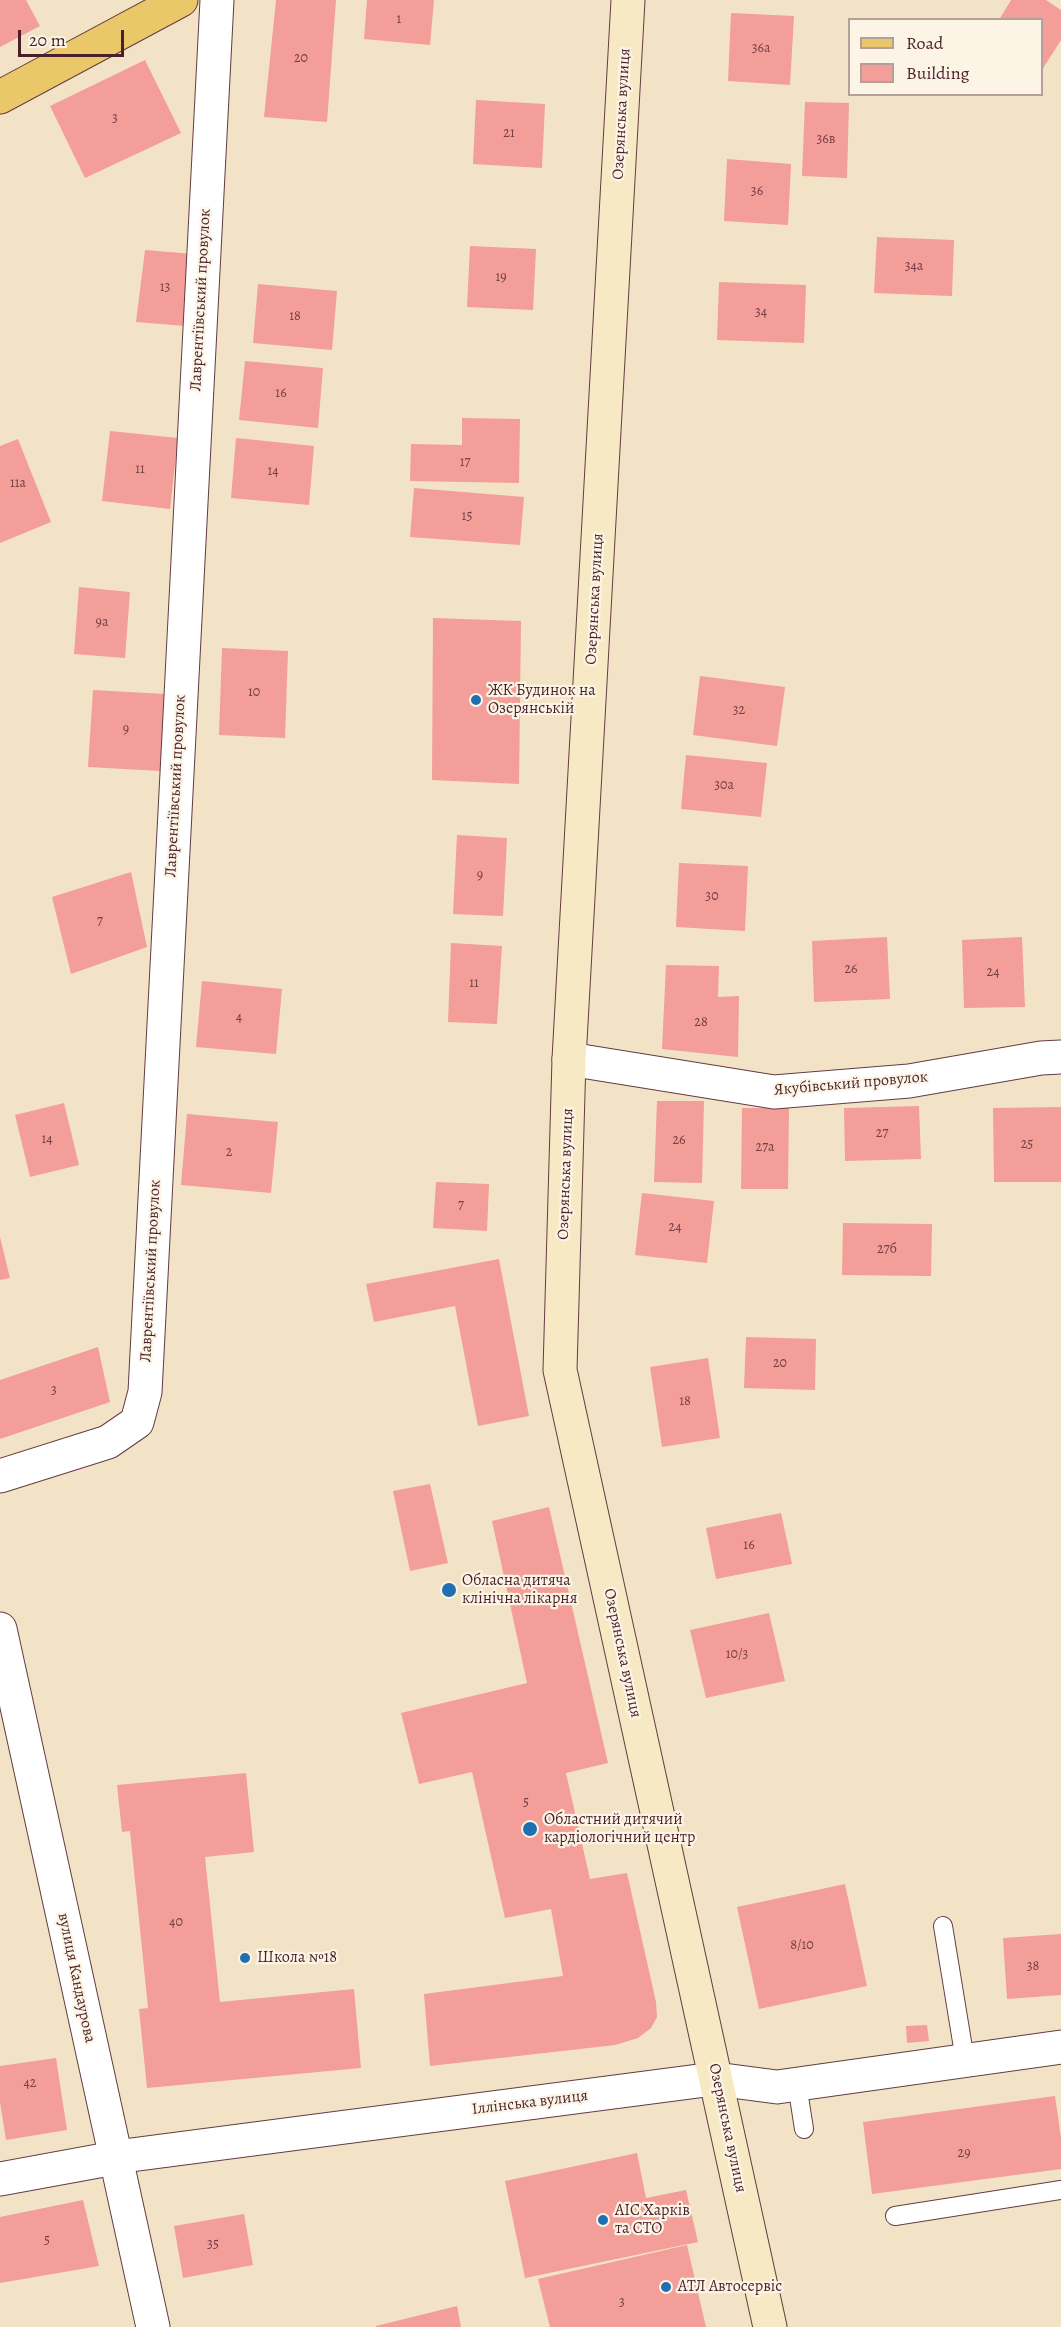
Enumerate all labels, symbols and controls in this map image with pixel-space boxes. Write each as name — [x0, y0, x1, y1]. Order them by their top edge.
house number: 1 — [397, 12, 401, 28]
scale bar — [21, 18, 128, 56]
legend — [848, 18, 1043, 96]
text: 20 m — [29, 28, 66, 52]
text: Road — [906, 31, 943, 55]
house number: 36а — [752, 41, 770, 57]
street label: Озерянська вулиця — [609, 48, 635, 180]
house number: 20 — [294, 51, 308, 67]
text: Building — [906, 61, 970, 85]
house number: 3 — [112, 111, 118, 127]
house number: 21 — [503, 126, 515, 142]
house number: 36в — [817, 132, 835, 148]
house number: 36 — [751, 184, 763, 200]
street label: Лаврентіївський провулок — [187, 208, 215, 392]
house number: 34а — [905, 259, 923, 275]
house number: 19 — [495, 270, 507, 286]
house number: 13 — [160, 280, 170, 296]
house number: 34 — [755, 305, 767, 321]
house number: 18 — [289, 309, 301, 325]
house number: 16 — [275, 386, 287, 402]
house number: 17 — [460, 455, 470, 471]
house number: 11 — [135, 462, 145, 478]
house number: 14 — [267, 464, 279, 480]
house number: 11а — [10, 476, 26, 492]
house number: 15 — [462, 509, 472, 525]
street label: Озерянська вулиця — [582, 533, 608, 665]
house number: 9а — [96, 615, 108, 631]
place label: ЖК Будинок на Озерянській — [488, 681, 596, 719]
house number: 10 — [248, 685, 260, 701]
marker: ЖК Будинок на Озерянській — [469, 693, 483, 707]
street label: Лаврентіївський провулок — [162, 694, 190, 878]
house number: 32 — [733, 703, 745, 719]
house number: 9 — [123, 722, 129, 738]
house number: 30а — [714, 778, 734, 794]
house number: 9 — [477, 868, 483, 884]
house number: 30 — [705, 889, 719, 905]
house number: 7 — [97, 914, 103, 930]
house number: 26 — [844, 962, 858, 978]
house number: 24 — [987, 965, 999, 981]
house number: 11 — [469, 976, 479, 992]
house number: 4 — [236, 1010, 242, 1026]
house number: 28 — [694, 1015, 708, 1031]
street label: Якубівський провулок — [773, 1068, 929, 1100]
street label: Озерянська вулиця — [554, 1108, 578, 1240]
house number: 27 — [876, 1126, 888, 1142]
house number: 14 — [41, 1132, 53, 1148]
house number: 26 — [672, 1133, 686, 1149]
house number: 25 — [1021, 1137, 1033, 1153]
house number: 27а — [756, 1140, 774, 1156]
house number: 2 — [226, 1145, 232, 1161]
street label: Лаврентіївський провулок — [137, 1179, 165, 1363]
house number: 7 — [458, 1198, 464, 1214]
house number: 24 — [669, 1220, 681, 1236]
house number: 27б — [877, 1242, 897, 1258]
house number: 20 — [773, 1356, 787, 1372]
house number: 3 — [51, 1383, 57, 1399]
house number: 18 — [679, 1394, 691, 1410]
house number: 16 — [743, 1538, 755, 1554]
place label: Обласна дитяча клінічна лікарня — [462, 1571, 577, 1609]
marker: Обласна дитяча клінічна лікарня — [440, 1581, 458, 1599]
street label: Озерянська вулиця — [599, 1587, 645, 1719]
house number: 10/3 — [726, 1647, 748, 1663]
house number: 5 — [523, 1795, 529, 1811]
place label: Областний дитячий кардіологічний центр — [544, 1810, 695, 1848]
marker: Областний дитячий кардіологічний центр — [521, 1820, 539, 1838]
street label: вулиця Кандаурова — [53, 1911, 99, 2045]
house number: 40 — [169, 1915, 183, 1931]
house number: 8/10 — [790, 1938, 814, 1954]
place label: Школа №18 — [257, 1948, 337, 1968]
marker: Школа №18 — [238, 1951, 252, 1965]
house number: 38 — [1027, 1959, 1039, 1975]
street label: Озерянська вулиця — [704, 2062, 750, 2194]
house number: 42 — [24, 2076, 36, 2092]
street label: Іллінська вулиця — [471, 2086, 589, 2120]
house number: 29 — [957, 2146, 971, 2162]
place label: АІС Харків та СТО — [615, 2201, 690, 2239]
marker: АІС Харків та СТО — [596, 2213, 610, 2227]
house number: 5 — [44, 2233, 50, 2249]
house number: 35 — [207, 2237, 219, 2253]
place label: АТЛ Автосервіс — [678, 2277, 782, 2297]
marker: АТЛ Автосервіс — [659, 2280, 673, 2294]
house number: 3 — [619, 2295, 625, 2311]

